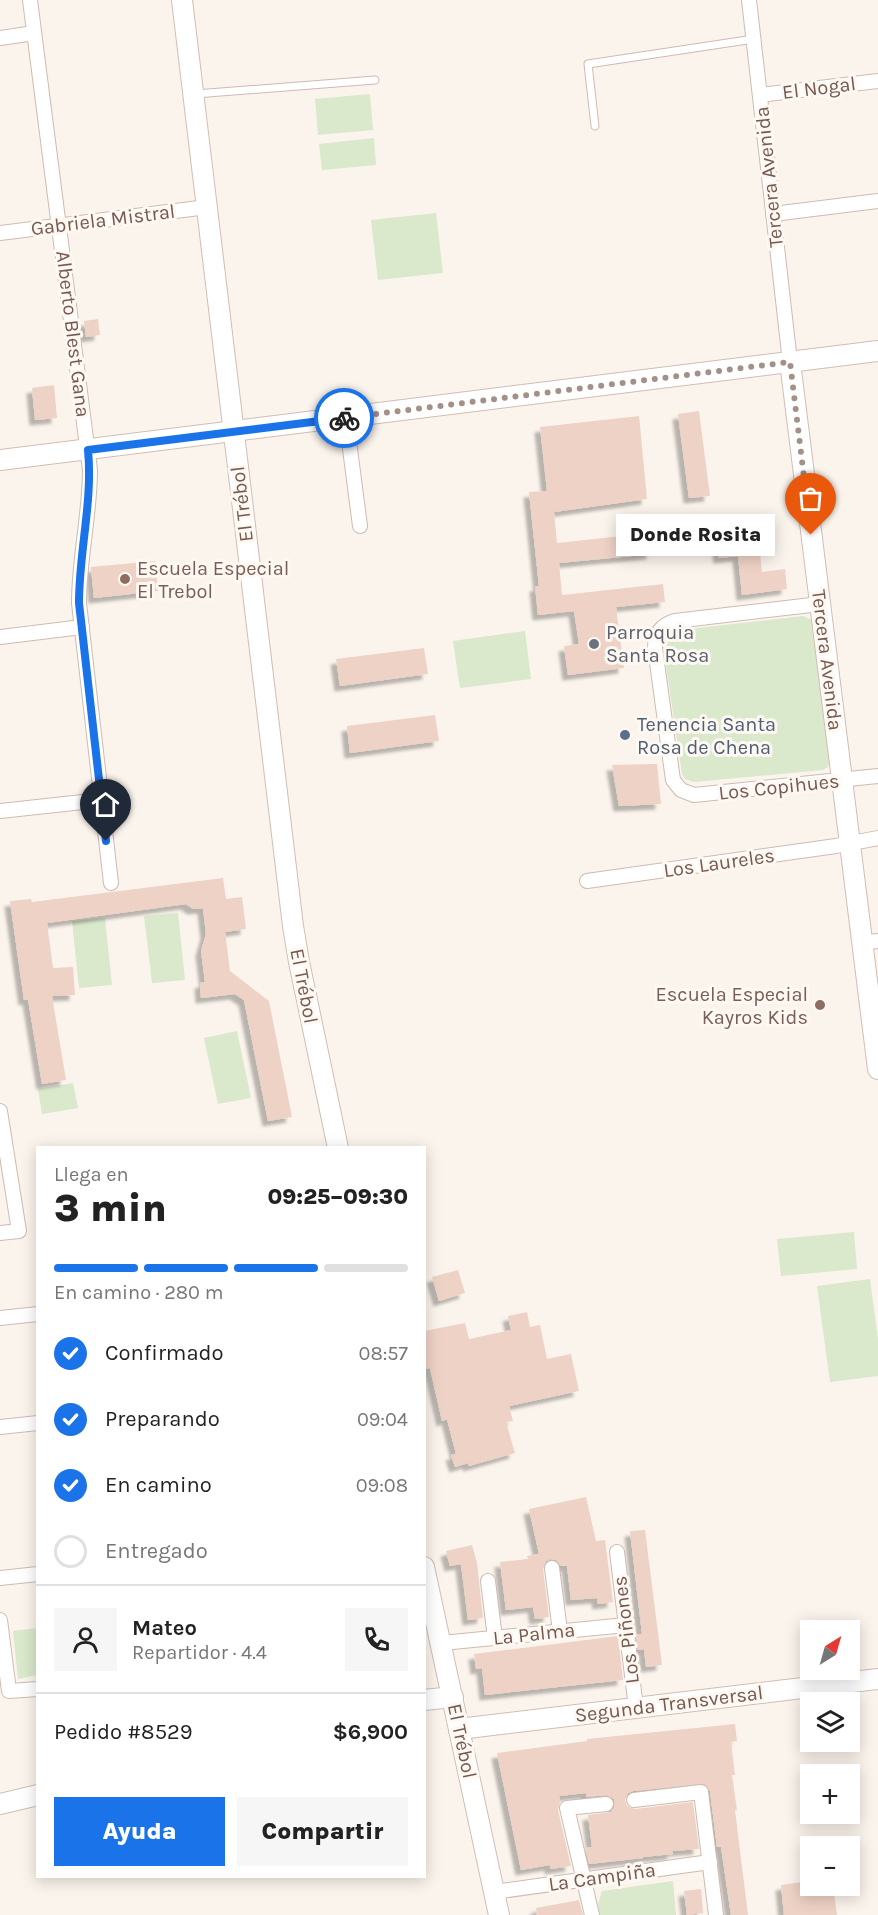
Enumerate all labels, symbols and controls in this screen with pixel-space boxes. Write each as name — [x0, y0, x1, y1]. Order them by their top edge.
street label: El Nogal — [781, 72, 857, 104]
street label: Tercera Avenida — [750, 105, 788, 249]
street label: Gabriela Mistral — [29, 200, 177, 240]
street label: Alberto Blest Gana — [51, 249, 95, 419]
courier — [314, 388, 374, 448]
icon: bike — [328, 402, 361, 435]
street label: El Trébol — [226, 465, 258, 543]
pin — [785, 473, 836, 535]
icon: bag — [794, 482, 827, 515]
callout: Donde Rosita — [616, 514, 775, 556]
text: Donde Rosita — [630, 523, 761, 546]
place label: Escuela Especial El Trebol — [137, 557, 289, 603]
marker: Escuela Especial El Trebol — [118, 572, 132, 586]
street label: Tercera Avenida — [807, 588, 847, 732]
place label: Parroquia Santa Rosa — [606, 621, 709, 667]
marker: Parroquia Santa Rosa — [587, 637, 601, 651]
place label: Tenencia Santa Rosa de Chena — [637, 713, 776, 759]
marker: Tenencia Santa Rosa de Chena — [618, 728, 632, 742]
street label: Los Copihues — [717, 769, 841, 805]
pin — [80, 779, 131, 841]
icon: home — [89, 788, 122, 821]
street label: Los Laureles — [662, 844, 776, 882]
street label: El Trébol — [285, 946, 323, 1026]
place label: Escuela Especial Kayros Kids — [656, 983, 808, 1029]
marker: Escuela Especial Kayros Kids — [813, 998, 827, 1012]
text: Llega en — [54, 1163, 129, 1186]
text: 09:25–09:30 — [267, 1184, 408, 1210]
text: 3 min — [54, 1185, 167, 1231]
text: En camino · 280 m — [54, 1281, 223, 1304]
icon: check — [54, 1337, 87, 1370]
text: Confirmado — [105, 1340, 224, 1366]
text: 08:57 — [359, 1342, 408, 1365]
icon: check — [54, 1403, 87, 1436]
text: Preparando — [105, 1406, 220, 1432]
text: 09:04 — [357, 1408, 408, 1431]
icon: check — [54, 1469, 87, 1502]
text: En camino — [105, 1472, 212, 1498]
text: 09:08 — [356, 1474, 408, 1497]
text: Entregado — [105, 1538, 208, 1564]
street label: Los Piñones — [608, 1575, 644, 1685]
button: person — [54, 1608, 117, 1671]
button: phone — [345, 1608, 408, 1671]
text: Mateo — [132, 1615, 197, 1641]
street label: La Palma — [492, 1618, 576, 1650]
north arrow — [800, 1620, 860, 1680]
map controls — [800, 1620, 860, 1896]
text: Repartidor · 4.4 — [132, 1641, 267, 1664]
street label: Segunda Transversal — [574, 1681, 764, 1727]
button: layers — [800, 1692, 860, 1752]
street label: El Trébol — [443, 1701, 481, 1781]
text: Pedido #8529 — [54, 1719, 193, 1745]
text: $6,900 — [333, 1719, 408, 1745]
button: + — [800, 1764, 860, 1824]
button: Ayuda — [54, 1797, 225, 1866]
button: Compartir — [237, 1797, 408, 1866]
button: − — [800, 1836, 860, 1896]
street label: La Campiña — [547, 1858, 657, 1896]

